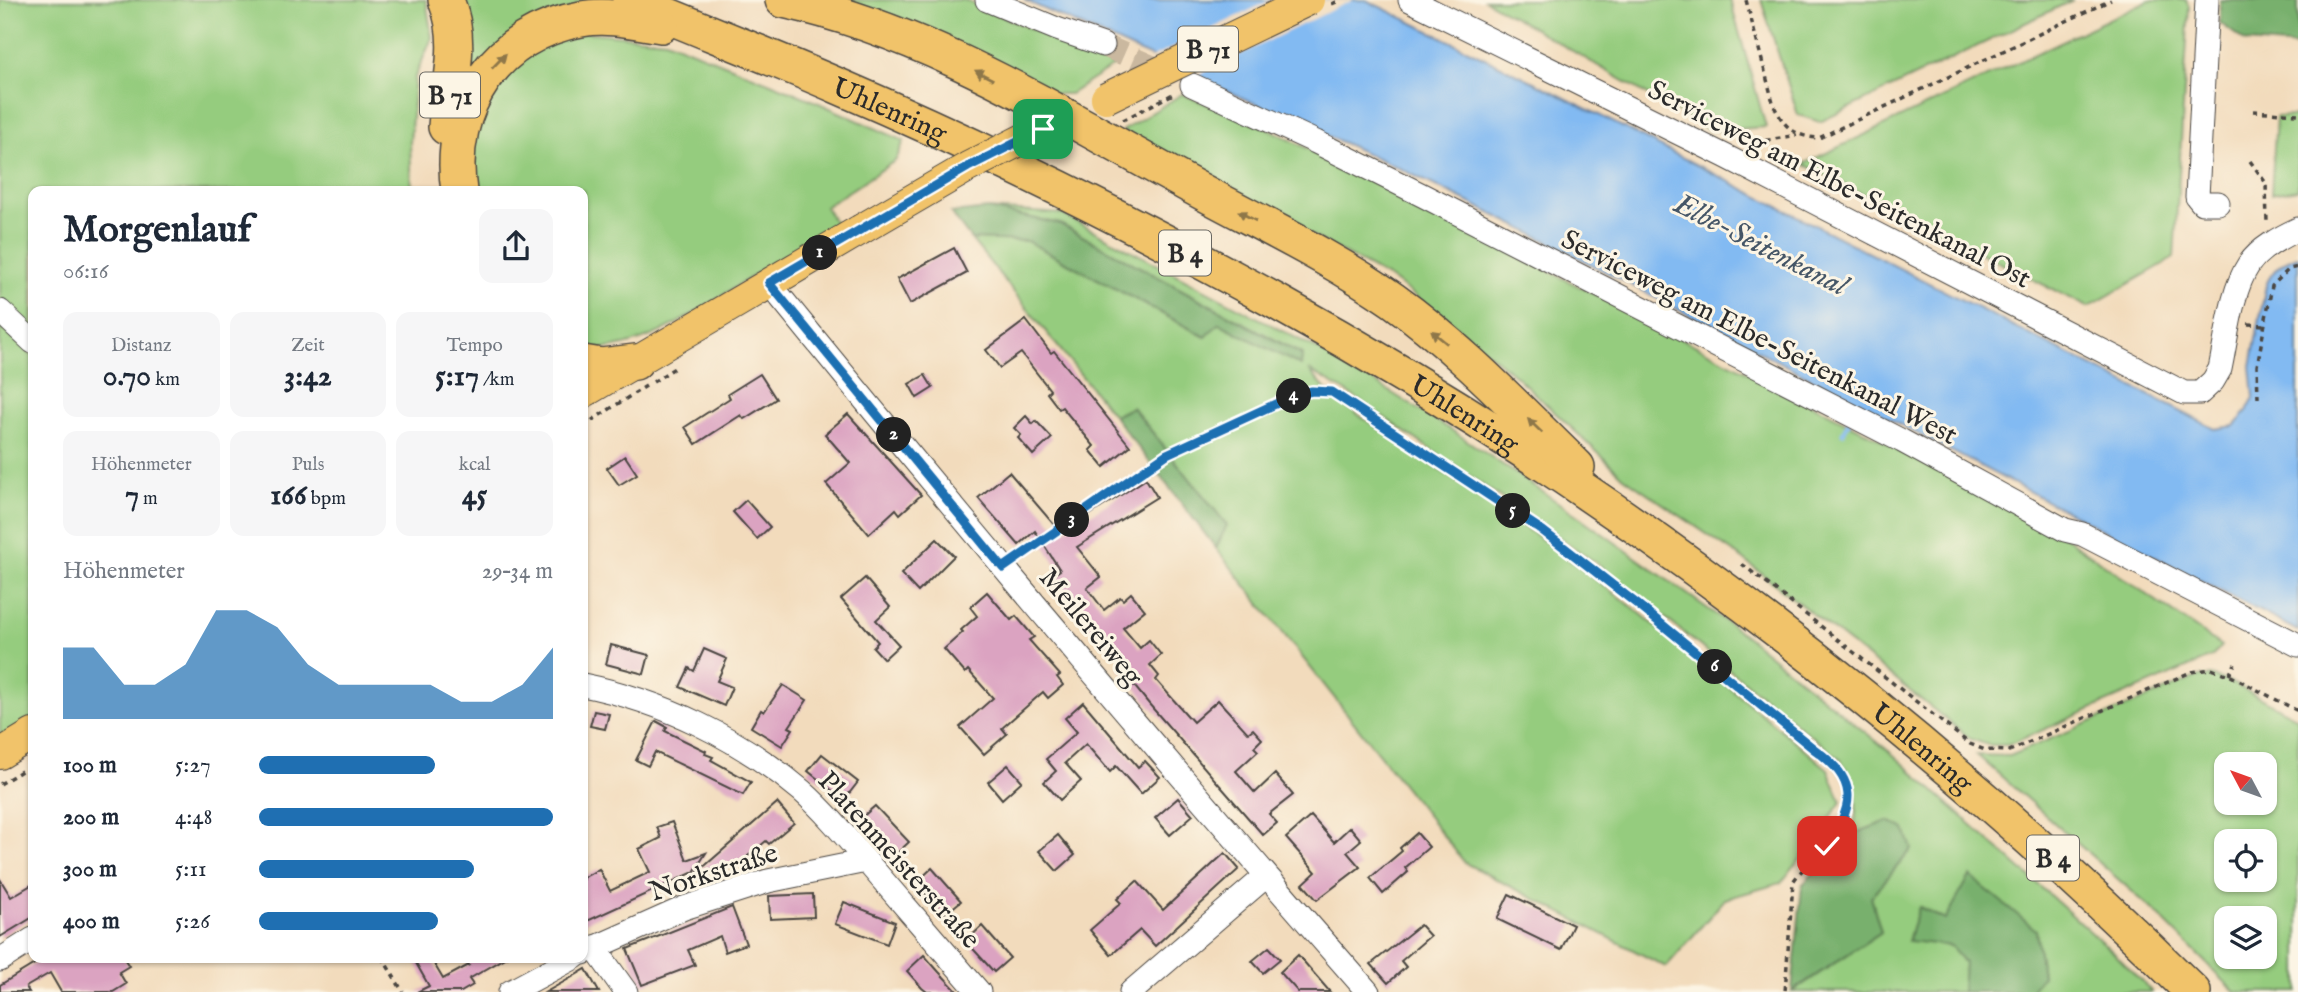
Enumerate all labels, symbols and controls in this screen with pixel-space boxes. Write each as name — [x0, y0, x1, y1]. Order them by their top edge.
road number: B 71 — [1178, 26, 1238, 72]
one-way arrow — [491, 53, 507, 70]
one-way arrow — [974, 69, 994, 81]
street label: Uhlenring — [826, 71, 953, 153]
road number: B 71 — [420, 72, 480, 118]
street label: Serviceweg am Elbe-Seitenkanal Ost — [1643, 72, 2037, 294]
pin — [1013, 99, 1073, 159]
icon: arrive — [1024, 110, 1062, 148]
water label: Elbe-Seitenkanal — [1668, 185, 1854, 303]
text: Morgenlauf — [63, 207, 251, 255]
button: share — [479, 209, 553, 283]
one-way arrow — [1236, 211, 1256, 223]
street label: Serviceweg am Elbe-Seitenkanal West — [1555, 223, 1963, 454]
road number: B 4 — [1159, 230, 1211, 276]
pin: 1 — [802, 236, 838, 270]
text: 1 — [816, 240, 823, 264]
text: 06:16 — [63, 257, 108, 286]
one-way arrow — [1430, 329, 1448, 344]
text: Distanz — [111, 334, 172, 358]
text: Zeit — [291, 334, 325, 358]
text: Tempo — [447, 334, 503, 358]
text: 0.70 — [103, 358, 151, 396]
text: 3:42 — [284, 358, 332, 396]
text: 5:17 — [435, 358, 479, 396]
text: km — [151, 368, 180, 392]
text: /km — [479, 368, 514, 392]
street label: Uhlenring — [1403, 368, 1525, 463]
pin: 4 — [1276, 378, 1312, 414]
text: 4 — [1289, 383, 1298, 407]
pin: 2 — [876, 418, 912, 452]
one-way arrow — [1527, 419, 1544, 435]
text: 2 — [889, 422, 898, 446]
text: Höhenmeter — [91, 453, 192, 477]
text: Puls — [292, 453, 324, 477]
text: kcal — [459, 453, 491, 477]
text: 7 — [125, 477, 139, 515]
text: 166 — [270, 477, 307, 515]
text: 45 — [462, 477, 487, 515]
text: m — [139, 487, 158, 511]
text: bpm — [307, 487, 346, 511]
pin: 5 — [1496, 494, 1530, 528]
text: 5 — [1509, 498, 1516, 522]
pin: 3 — [1054, 503, 1090, 538]
text: 3 — [1068, 507, 1075, 531]
text: Höhenmeter — [63, 557, 185, 586]
text: 29–34 m — [482, 557, 553, 586]
street label: Meilereiweg — [1031, 561, 1150, 694]
pin: 6 — [1698, 650, 1732, 684]
text: 6 — [1710, 654, 1719, 678]
street label: Uhlenring — [1863, 696, 1980, 802]
text: 100 m — [63, 751, 117, 780]
text: 5:27 — [175, 751, 211, 780]
north arrow — [2214, 752, 2277, 816]
map controls — [2214, 752, 2277, 969]
street label: Platenmeisterstraße — [809, 765, 987, 957]
text: 200 m — [63, 803, 119, 832]
text: 4:48 — [175, 803, 213, 832]
pin — [1797, 816, 1857, 876]
icon: check — [1808, 827, 1846, 865]
button: locate — [2214, 829, 2277, 892]
street label: Norkstraße — [645, 836, 782, 911]
road number: B 4 — [2027, 836, 2079, 880]
text: 300 m — [63, 855, 117, 884]
text: 5:11 — [175, 855, 207, 884]
button: layers — [2214, 906, 2277, 969]
text: 400 m — [63, 907, 120, 936]
text: 5:26 — [175, 907, 210, 936]

